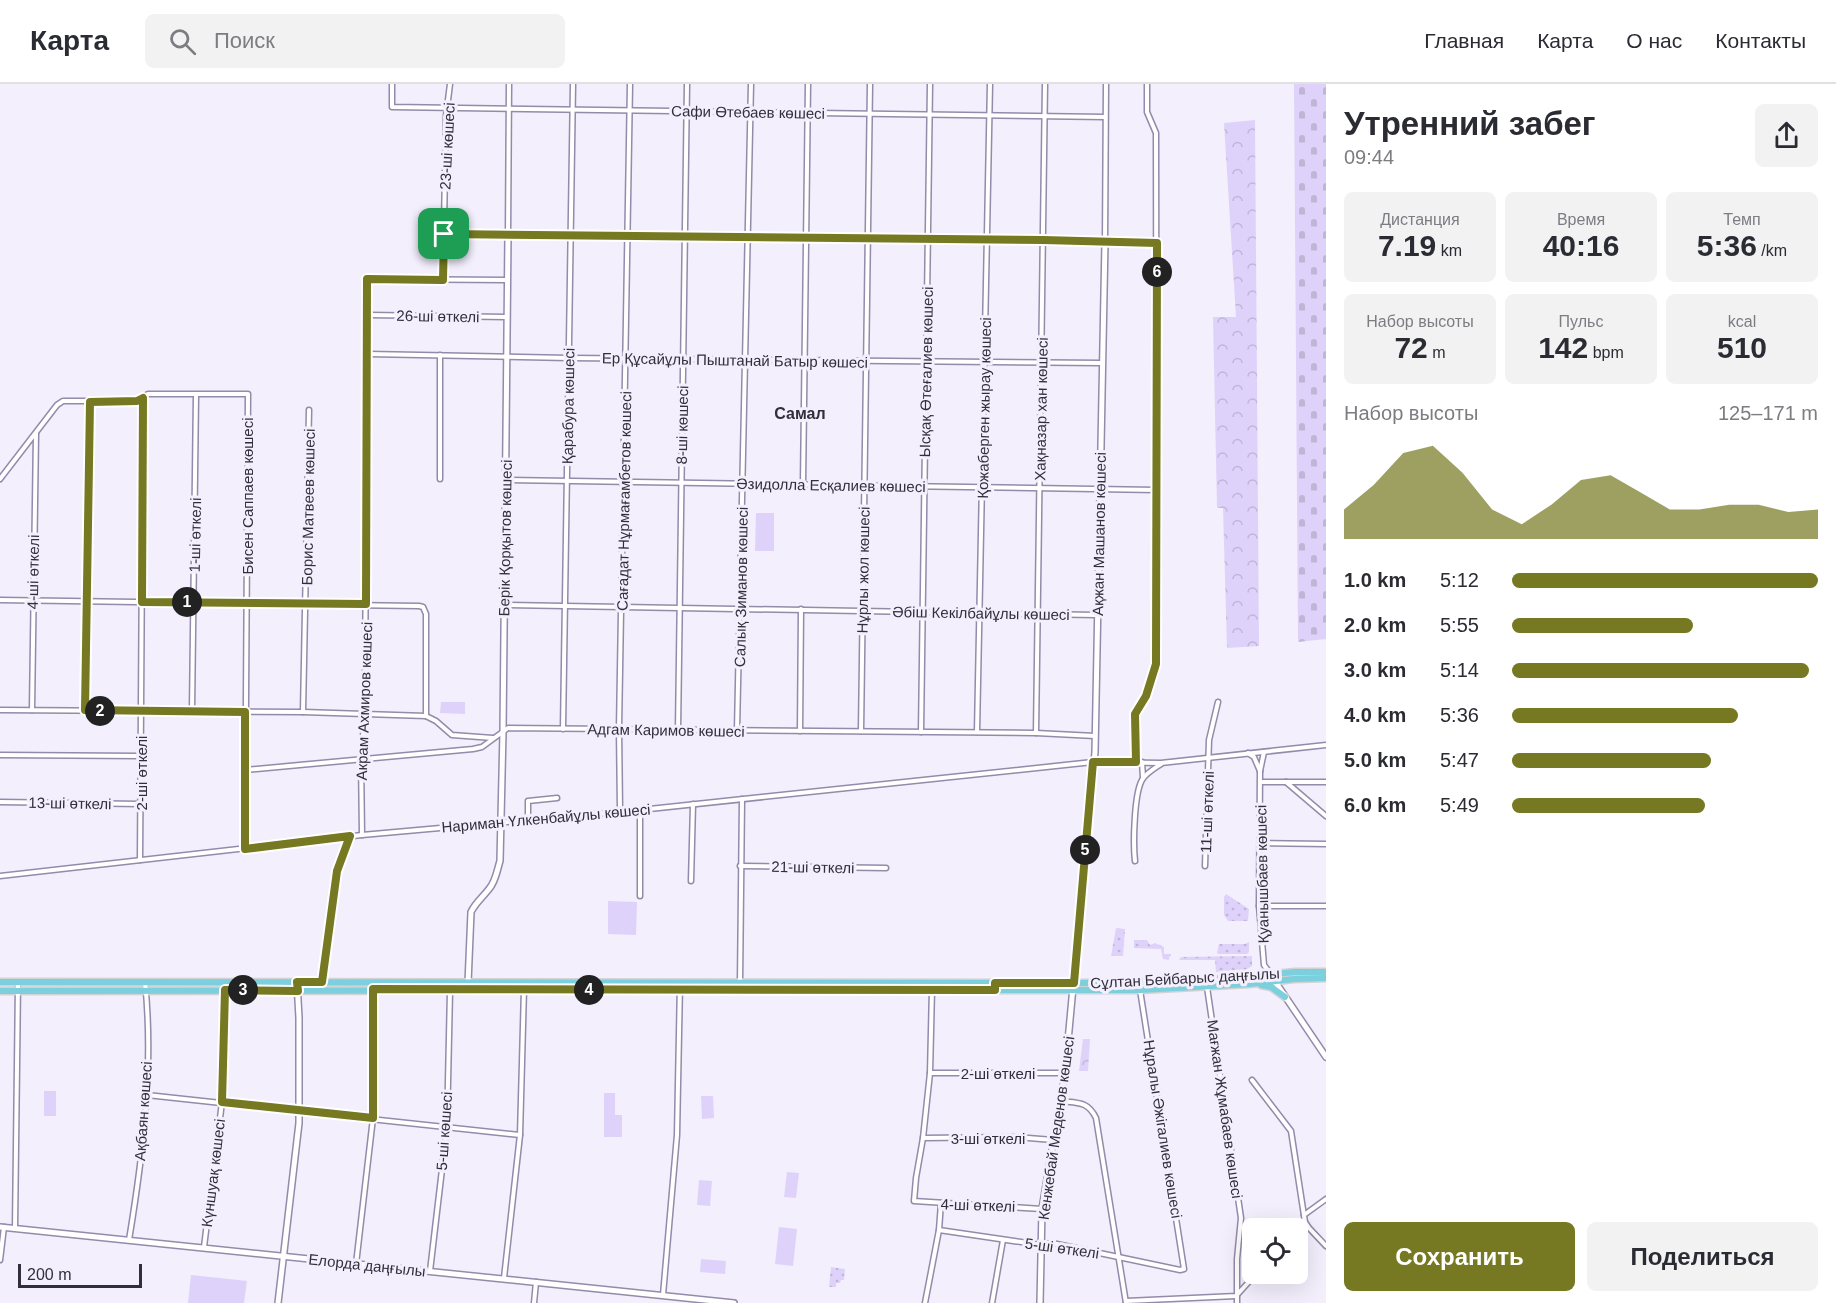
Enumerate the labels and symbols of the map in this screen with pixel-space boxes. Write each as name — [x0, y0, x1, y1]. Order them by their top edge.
street label: 23-шi көшесi — [436, 102, 458, 190]
street label: Сафи Өтебаев көшесі — [671, 102, 825, 122]
pin — [418, 208, 469, 259]
pin: 6 — [1142, 257, 1172, 287]
street label: Ысқақ Өтеғалиев көшесі — [916, 287, 936, 457]
street label: 26-ші өткелі — [396, 307, 480, 325]
street label: Қожаберген жырау көшесі — [974, 317, 994, 499]
street label: Хақназар хан көшесі — [1031, 337, 1051, 481]
street label: Қарабура көшесі — [558, 348, 578, 464]
street label: Ер Құсайұлы Пыштанай Батыр көшесі — [602, 349, 868, 371]
street label: 8-шi көшесi — [673, 385, 691, 465]
street label: Сағадат Нұрмағамбетов көшесі — [614, 391, 634, 611]
district label: Самал — [774, 405, 826, 422]
street label: Бисен Саппаев көшесі — [239, 417, 256, 575]
street label: Борис Матвеев көшесі — [298, 428, 318, 586]
street label: Ақжан Машанов көшесі — [1089, 452, 1109, 616]
street label: Берік Қорқытов көшесі — [495, 460, 515, 616]
street label: Әзидолла Есқалиев көшесі — [736, 475, 926, 495]
street label: 1-ші өткелі — [186, 497, 204, 573]
street label: Нұрлы жол көшесі — [853, 506, 873, 634]
street label: Салық Зиманов көшесі — [731, 507, 751, 667]
street label: 4-ші өткелі — [24, 534, 42, 610]
pin: 1 — [172, 587, 202, 617]
street label: Әбіш Кекілбайұлы көшесі — [892, 603, 1070, 623]
street label: Акрам Ахмиров көшесі — [353, 621, 375, 781]
pin: 2 — [85, 696, 115, 726]
street label: Адгам Каримов көшесі — [587, 720, 745, 740]
street label: 2-ші өткелі — [133, 736, 150, 810]
street label: 11-ші өткелі — [1197, 771, 1217, 853]
street label: 13-ші өткелі — [28, 794, 112, 812]
street label: Нариман Үлкенбайұлы көшесі — [441, 800, 651, 836]
street label: Қуанышбаев көшесі — [1252, 805, 1272, 943]
pin: 5 — [1070, 835, 1100, 865]
street label: 21-ші өткелі — [771, 858, 855, 876]
street label: Сұлтан Бейбарыс даңғылы — [1090, 965, 1280, 991]
pin: 3 — [228, 975, 258, 1005]
pin: 4 — [574, 975, 604, 1005]
street label: Мағжан Жұмабаев көшесі — [1204, 1018, 1246, 1200]
street label: Кенжебай Меденов көшесі — [1035, 1035, 1077, 1221]
street label: Нұралы Әжiгалиев көшесi — [1140, 1038, 1186, 1220]
street label: Ақбаян көшесі — [131, 1061, 155, 1161]
street label: 2-ші өткелі — [961, 1065, 1035, 1082]
street label: 5-ші көшесі — [433, 1091, 455, 1171]
street label: Күншуақ көшесі — [198, 1118, 228, 1228]
street label: 3-ші өткелі — [951, 1130, 1025, 1147]
street label: 4-ші өткелі — [940, 1195, 1016, 1215]
street label: 5-ші өткелі — [1024, 1234, 1100, 1262]
street label: Елорда даңғылы — [308, 1250, 426, 1280]
scale bar — [18, 1261, 142, 1288]

